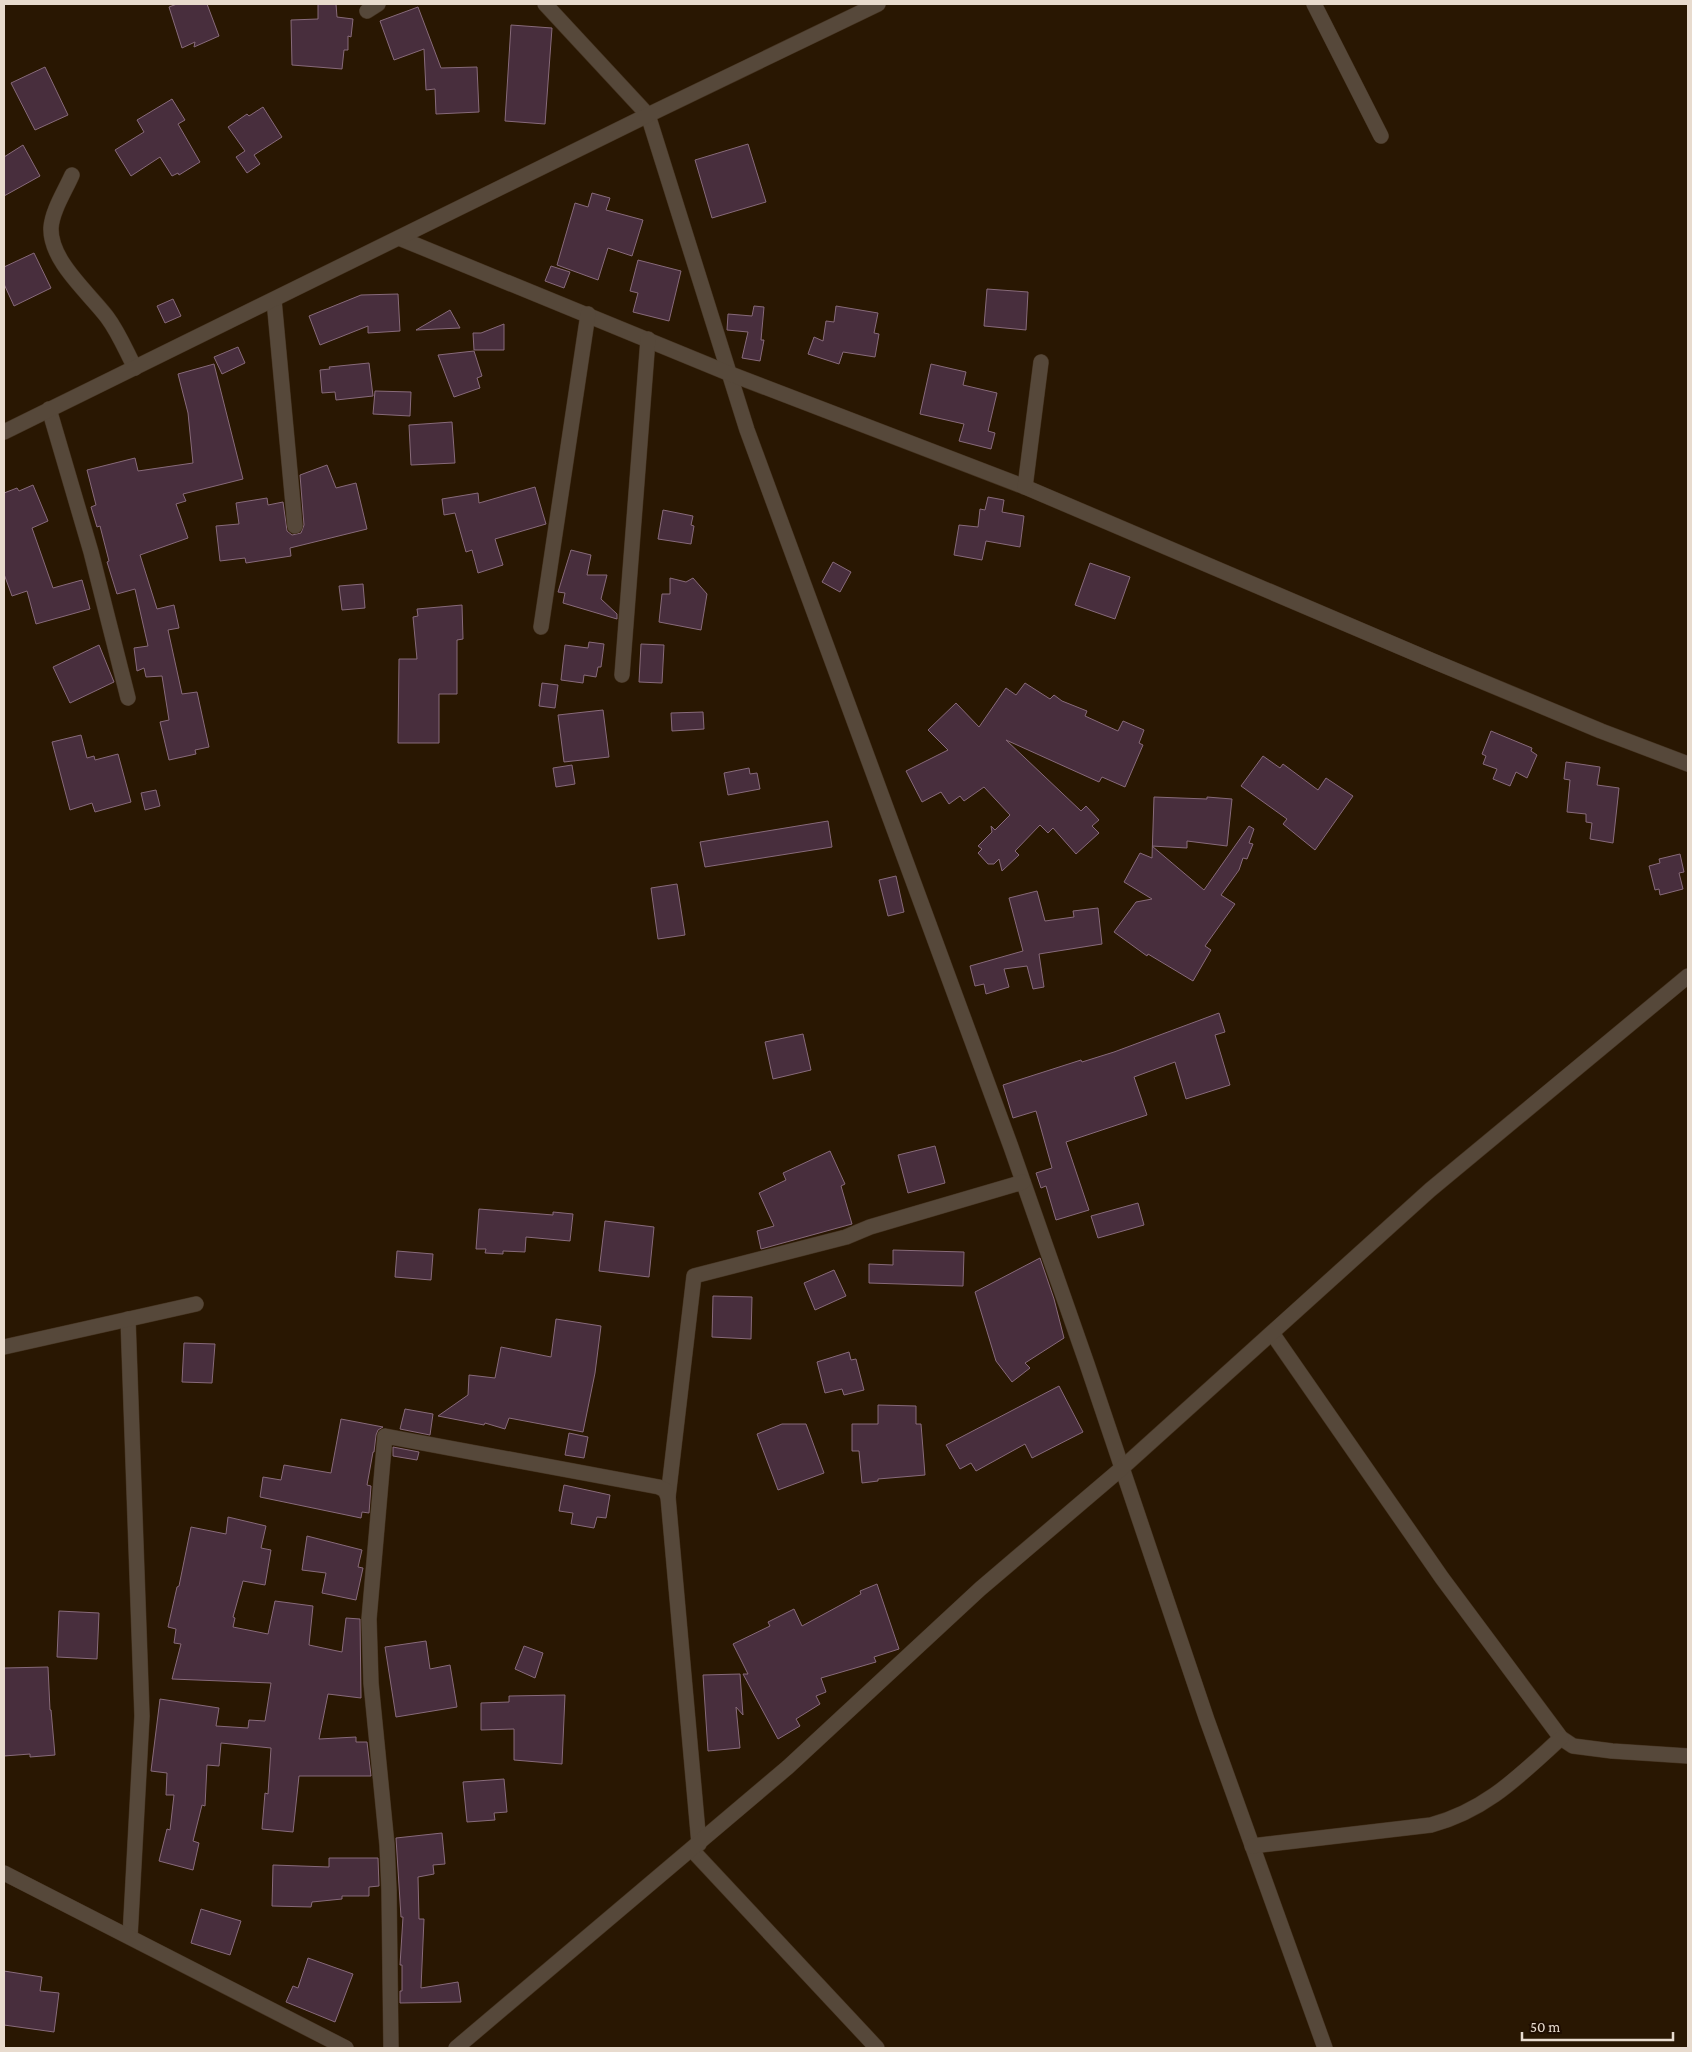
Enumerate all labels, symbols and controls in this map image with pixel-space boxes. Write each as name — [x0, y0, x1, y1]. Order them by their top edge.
scale bar — [1522, 2010, 1673, 2042]
text: 50 m — [1530, 2019, 1560, 2035]

